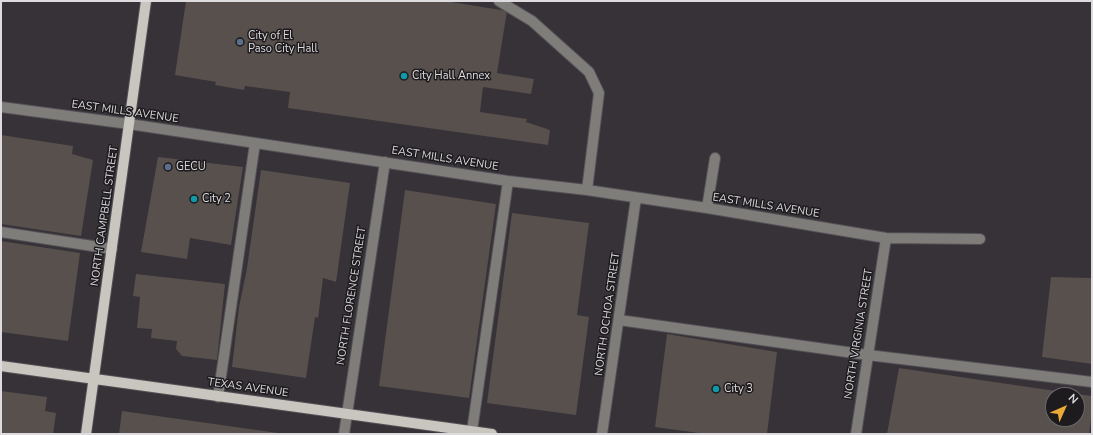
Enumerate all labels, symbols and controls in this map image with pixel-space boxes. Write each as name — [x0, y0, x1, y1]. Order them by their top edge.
place label: City of El Paso City Hall — [248, 29, 318, 55]
marker: City of El Paso City Hall — [235, 37, 245, 47]
place label: City Hall Annex — [412, 69, 490, 83]
marker: City Hall Annex — [399, 71, 409, 81]
street label: EAST MILLS AVENUE — [71, 98, 179, 126]
street label: EAST MILLS AVENUE — [391, 144, 499, 174]
street label: NORTH CAMPBELL STREET — [89, 145, 121, 287]
place label: GECU — [176, 160, 206, 174]
marker: GECU — [163, 162, 173, 172]
street label: EAST MILLS AVENUE — [712, 191, 820, 221]
place label: City 2 — [202, 192, 231, 206]
marker: City 2 — [189, 194, 199, 204]
street label: NORTH FLORENCE STREET — [335, 226, 369, 366]
street label: NORTH OCHOA STREET — [593, 251, 623, 377]
street label: NORTH VIRGINIA STREET — [842, 268, 876, 400]
street label: TEXAS AVENUE — [207, 376, 289, 400]
place label: City 3 — [724, 382, 753, 396]
marker: City 3 — [711, 384, 721, 394]
north arrow — [1045, 387, 1085, 427]
text: N — [1065, 391, 1081, 407]

